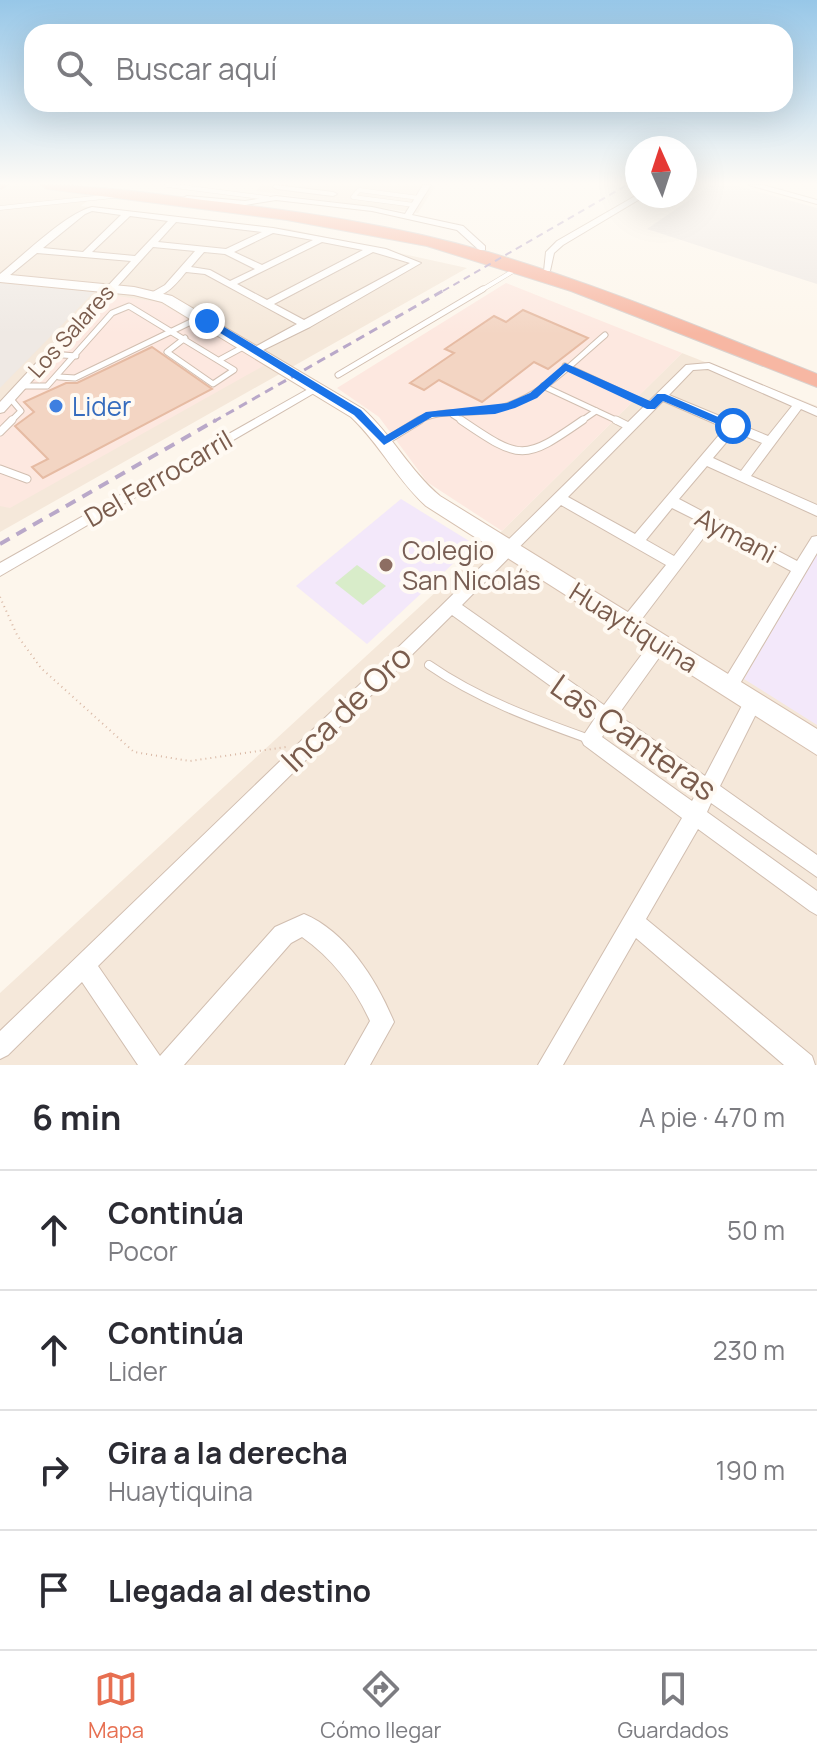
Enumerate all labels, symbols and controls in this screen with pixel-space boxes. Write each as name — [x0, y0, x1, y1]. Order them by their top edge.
search box — [24, 24, 793, 112]
icon: search — [52, 46, 96, 90]
text: Buscar aquí — [116, 48, 277, 89]
north arrow — [625, 136, 697, 208]
street label: Los Salares — [21, 278, 121, 384]
route end — [189, 303, 225, 339]
place label: Lider — [72, 388, 131, 424]
marker: Lider — [47, 397, 65, 415]
route start — [715, 408, 751, 444]
street label: Del Ferrocarril — [77, 421, 239, 535]
street label: Aymani — [689, 499, 783, 571]
place label: Colegio San Nicolás — [402, 532, 541, 598]
marker: Colegio San Nicolás — [377, 556, 395, 574]
street label: Huaytiquina — [563, 573, 705, 681]
street label: Inca de Oro — [271, 635, 421, 781]
street label: Las Canteras — [542, 664, 726, 810]
text: 6 min — [32, 1094, 121, 1140]
text: A pie · 470 m — [639, 1099, 785, 1135]
text: Continúa — [108, 1192, 244, 1233]
icon: ahead — [32, 1208, 76, 1252]
text: 50 m — [727, 1212, 785, 1248]
text: Pocor — [108, 1233, 178, 1269]
text: Continúa — [108, 1312, 244, 1353]
icon: ahead — [32, 1328, 76, 1372]
text: 230 m — [713, 1332, 785, 1368]
text: Lider — [108, 1353, 167, 1389]
text: Gira a la derecha — [108, 1432, 348, 1473]
icon: right — [32, 1448, 76, 1492]
text: 190 m — [716, 1452, 785, 1488]
text: Huaytiquina — [108, 1473, 253, 1509]
icon: arrive — [32, 1568, 76, 1612]
text: Llegada al destino — [108, 1570, 371, 1611]
tab: Mapa — [88, 1667, 144, 1745]
tab: Cómo llegar — [320, 1667, 441, 1745]
tab: Guardados — [618, 1667, 729, 1745]

